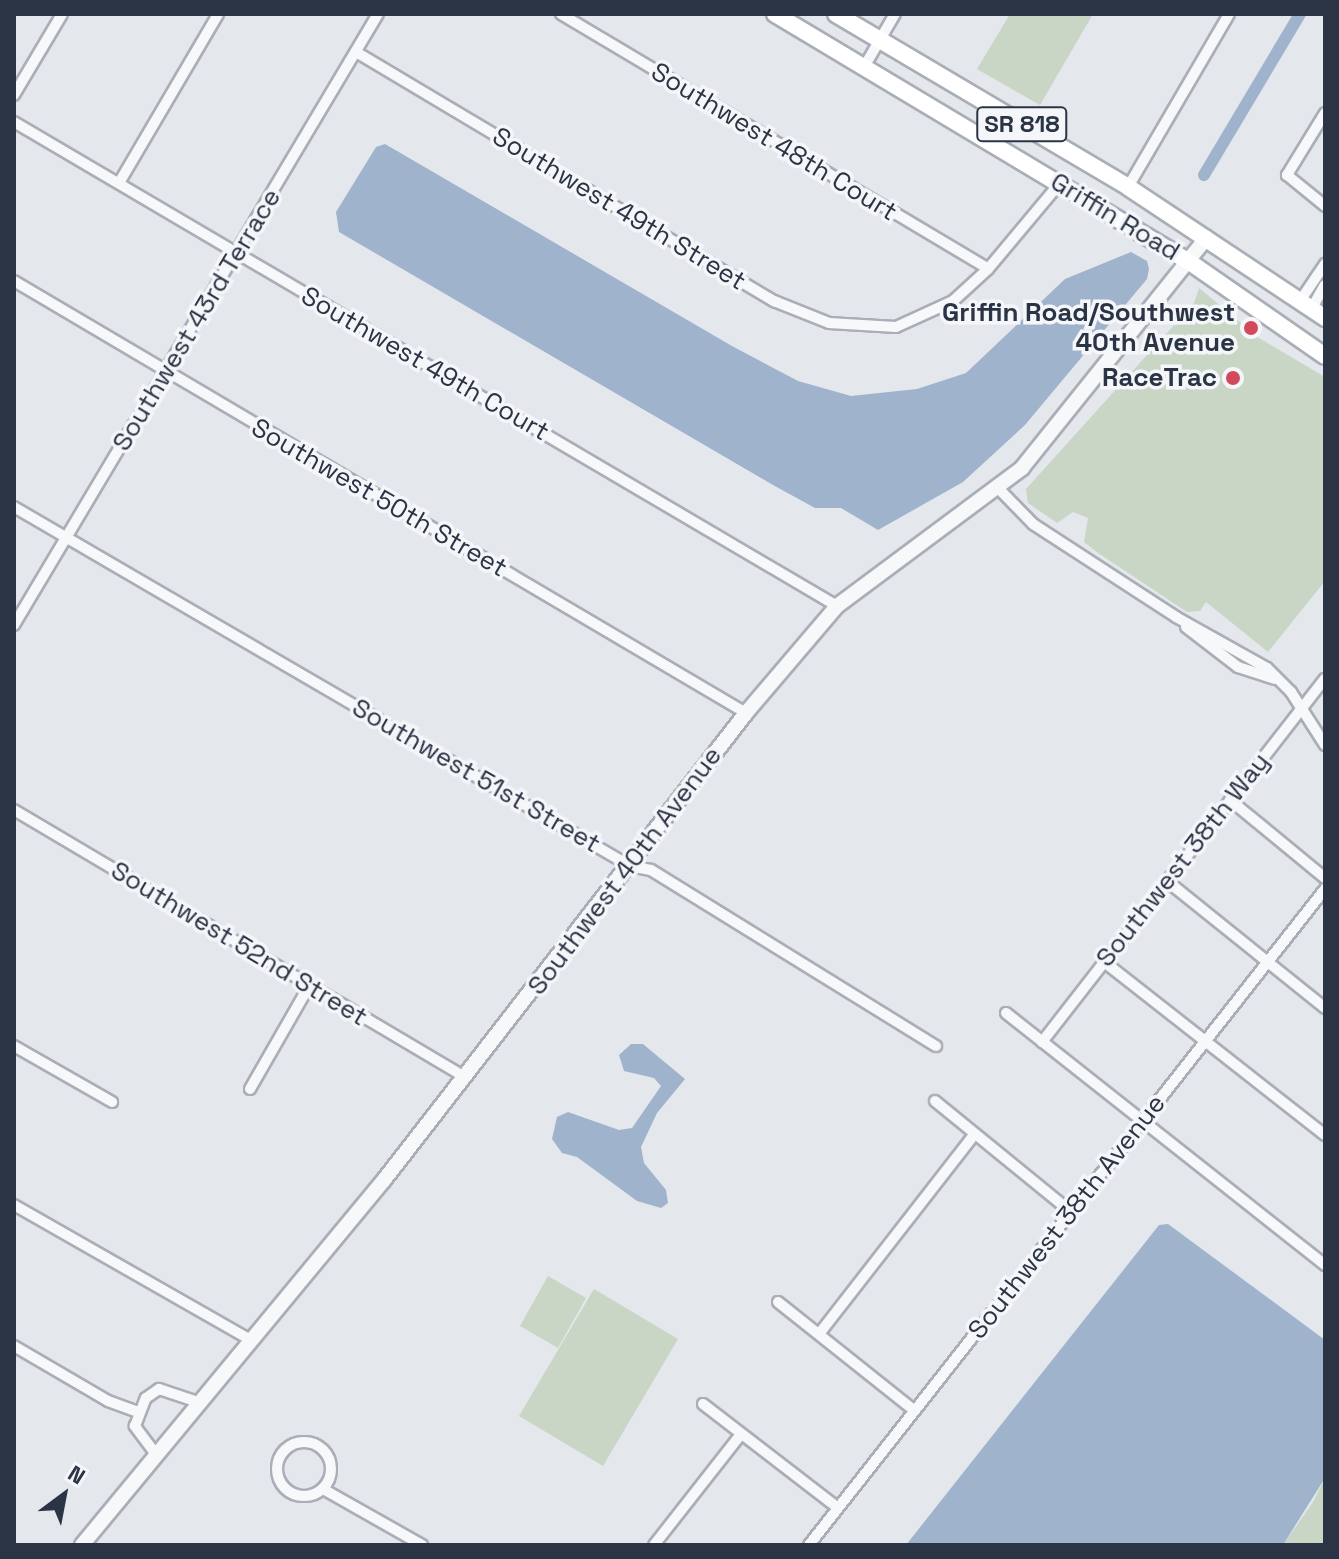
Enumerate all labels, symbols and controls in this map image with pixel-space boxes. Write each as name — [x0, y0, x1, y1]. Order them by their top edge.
street label: Southwest 48th Court — [645, 56, 903, 228]
road number: SR 818 — [976, 104, 1068, 144]
street label: Southwest 49th Street — [487, 121, 751, 297]
street label: Griffin Road — [1045, 166, 1185, 268]
street label: Southwest 43rd Terrace — [106, 183, 288, 457]
street label: Southwest 49th Court — [296, 280, 554, 448]
place label: Griffin Road/Southwest 40th Avenue — [942, 297, 1235, 358]
marker: Griffin Road/Southwest 40th Avenue — [1242, 319, 1260, 337]
place label: RaceTrac — [1102, 362, 1217, 394]
marker: RaceTrac — [1224, 369, 1242, 387]
street label: Southwest 50th Street — [246, 412, 512, 584]
street label: Southwest 51st Street — [346, 692, 606, 860]
street label: Southwest 40th Avenue — [521, 741, 729, 1001]
street label: Southwest 38th Way — [1090, 747, 1276, 973]
street label: Southwest 52nd Street — [105, 855, 373, 1033]
street label: Southwest 38th Avenue — [962, 1088, 1172, 1346]
north arrow — [24, 1455, 104, 1535]
text: N — [63, 1459, 90, 1490]

